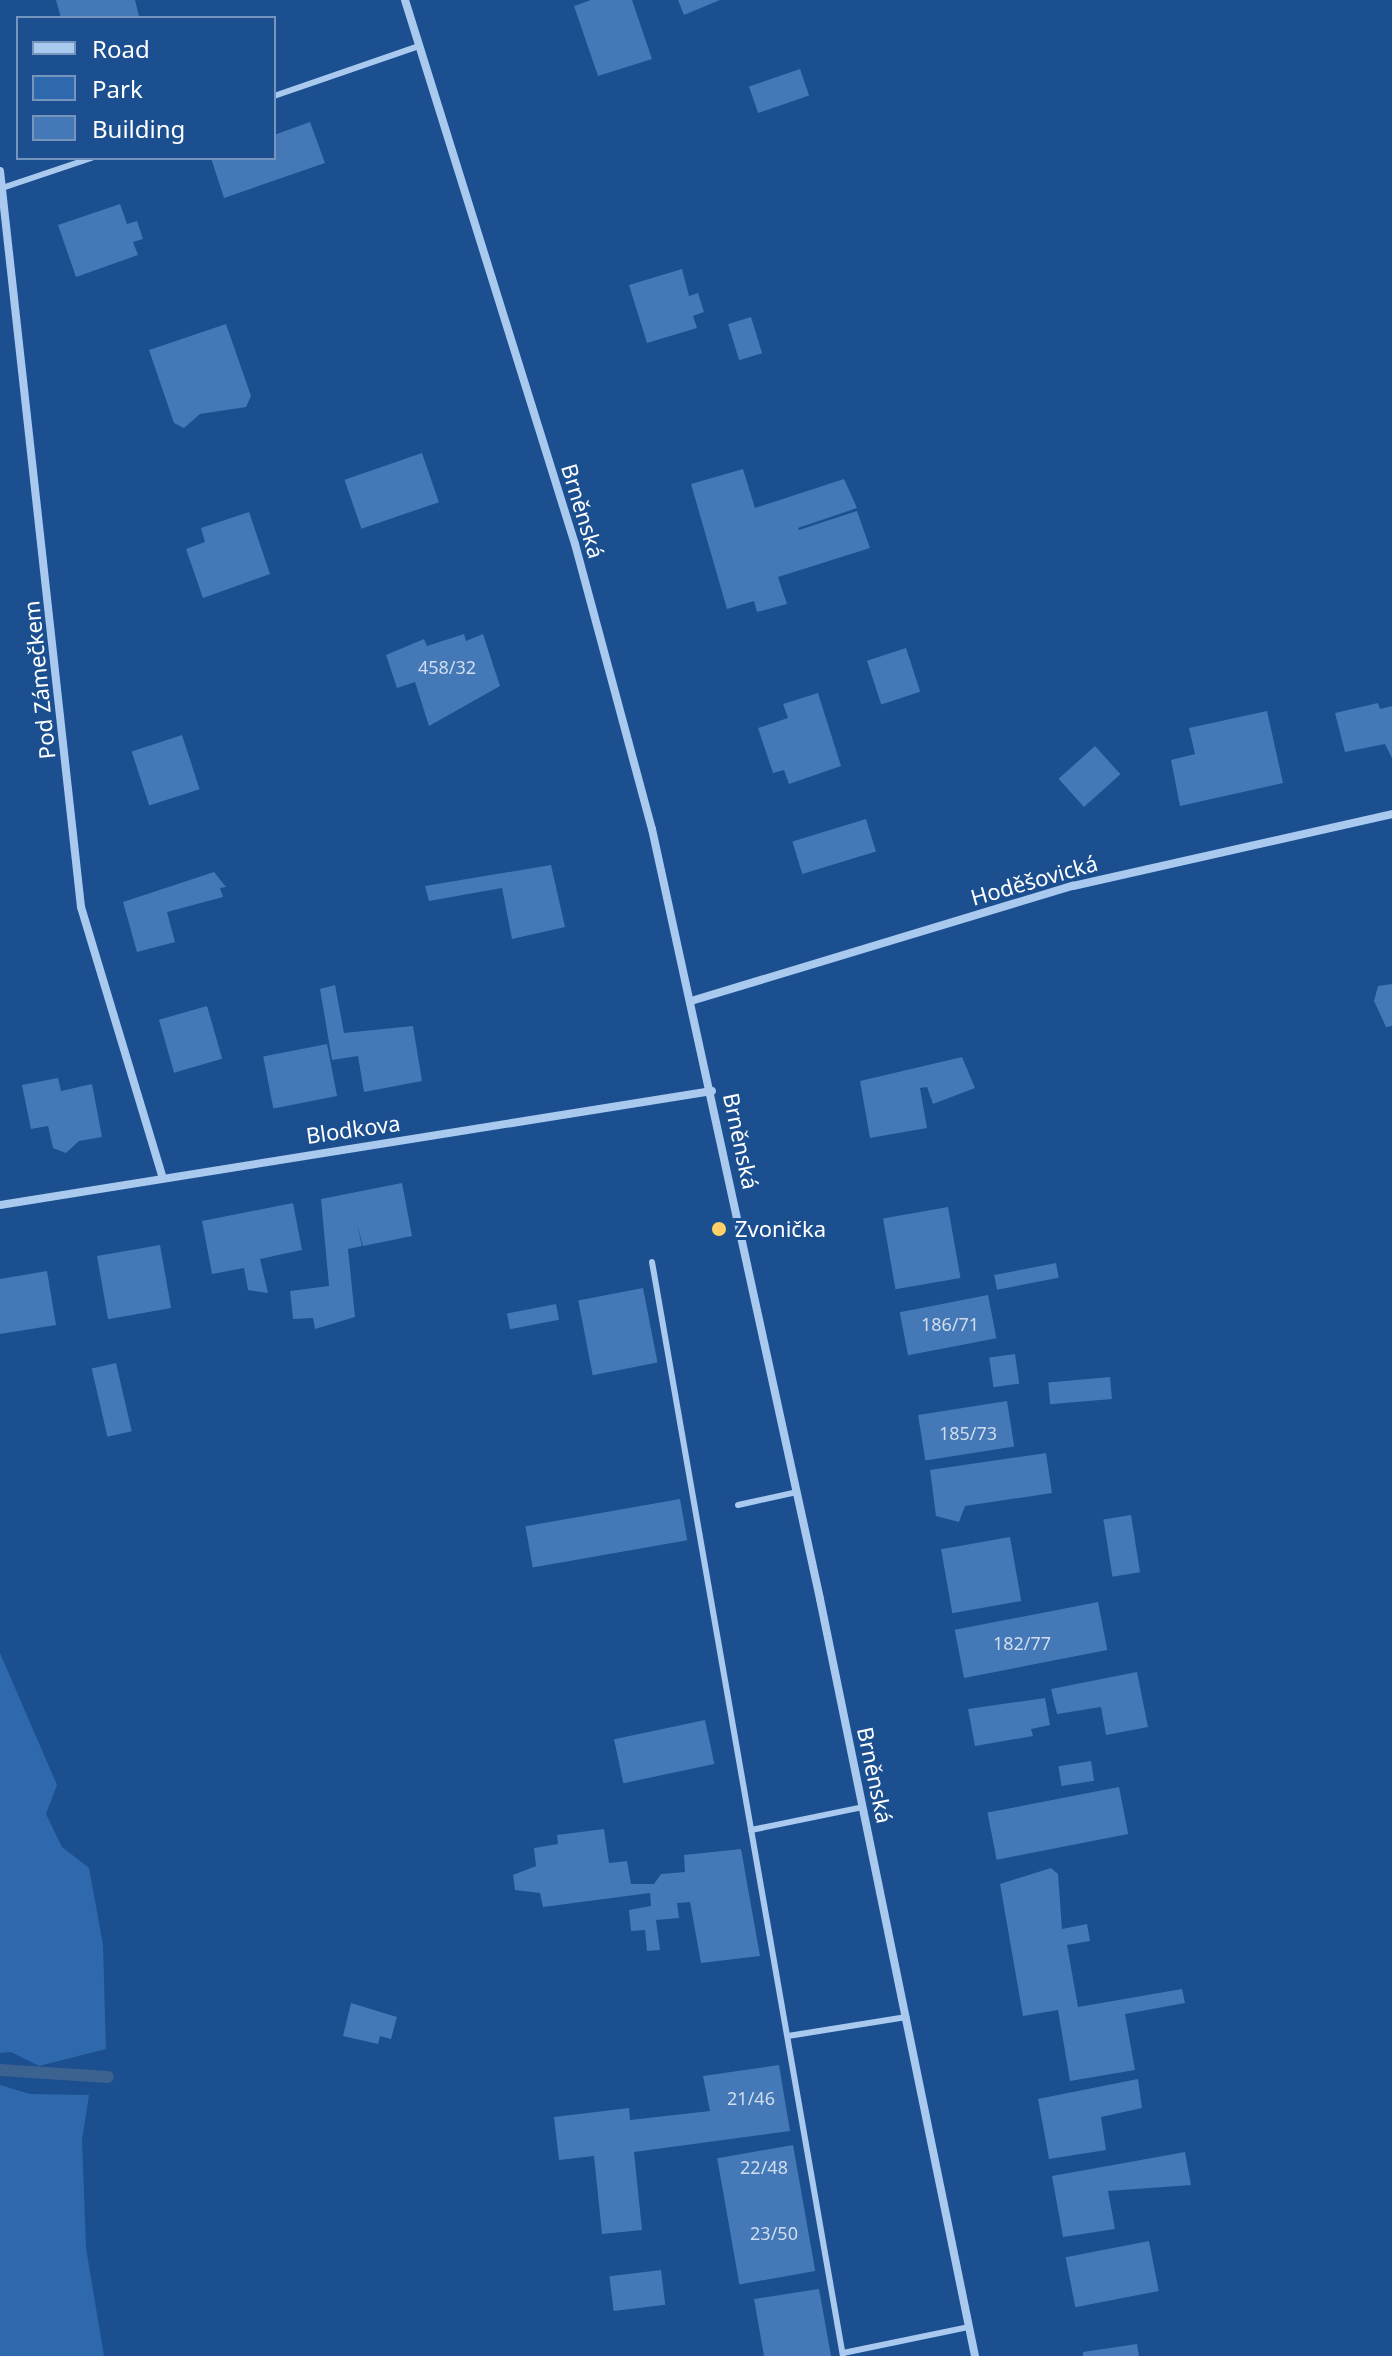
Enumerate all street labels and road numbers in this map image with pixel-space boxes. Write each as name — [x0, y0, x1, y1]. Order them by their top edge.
street label: Brněnská — [556, 460, 610, 562]
street label: Pod Zámečkem — [18, 600, 60, 760]
street label: Hoděšovická — [968, 849, 1100, 911]
street label: Brněnská — [718, 1091, 764, 1191]
street label: Blodkova — [304, 1109, 402, 1149]
street label: Brněnská — [852, 1725, 898, 1825]

